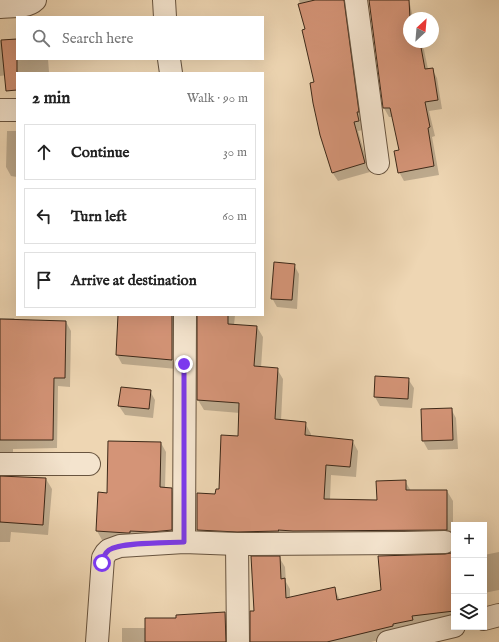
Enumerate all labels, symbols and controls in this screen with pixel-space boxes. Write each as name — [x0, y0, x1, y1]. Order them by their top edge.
north arrow — [403, 12, 439, 48]
search box — [16, 16, 264, 60]
icon: search — [30, 27, 52, 49]
text: Search here — [62, 29, 133, 48]
text: 2 min — [32, 88, 70, 109]
text: Walk · 90 m — [187, 90, 248, 107]
icon: ahead — [33, 141, 55, 163]
text: Continue — [71, 143, 129, 162]
text: 30 m — [223, 144, 247, 161]
icon: left — [33, 205, 55, 227]
text: Turn left — [71, 207, 127, 226]
text: 60 m — [222, 208, 247, 225]
icon: arrive — [33, 269, 55, 291]
text: Arrive at destination — [71, 271, 197, 290]
route end — [175, 355, 193, 373]
map controls — [451, 522, 487, 630]
button: + — [451, 522, 487, 558]
route start — [93, 554, 111, 572]
button: − — [451, 558, 487, 594]
button: layers — [451, 594, 487, 630]

